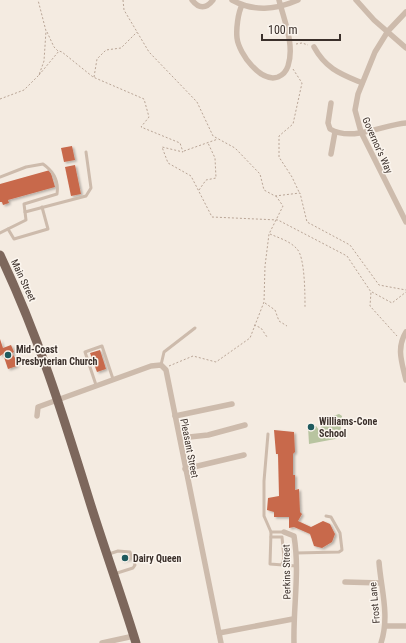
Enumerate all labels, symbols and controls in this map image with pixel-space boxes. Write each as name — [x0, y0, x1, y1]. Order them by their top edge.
scale bar — [262, 16, 340, 42]
text: 100 m — [268, 23, 298, 37]
street label: Governor's Way — [360, 115, 395, 175]
street label: Main Street — [9, 257, 38, 303]
place label: Mid-Coast Presbyterian Church — [16, 344, 98, 367]
marker: Mid-Coast Presbyterian Church — [3, 350, 13, 360]
place label: Williams-Cone School — [319, 416, 377, 439]
street label: Pleasant Street — [178, 417, 201, 479]
marker: Williams-Cone School — [306, 422, 316, 432]
street label: Perkins Street — [281, 544, 292, 600]
marker: Dairy Queen — [120, 553, 130, 563]
place label: Dairy Queen — [133, 553, 182, 564]
street label: Frost Lane — [367, 581, 382, 624]

